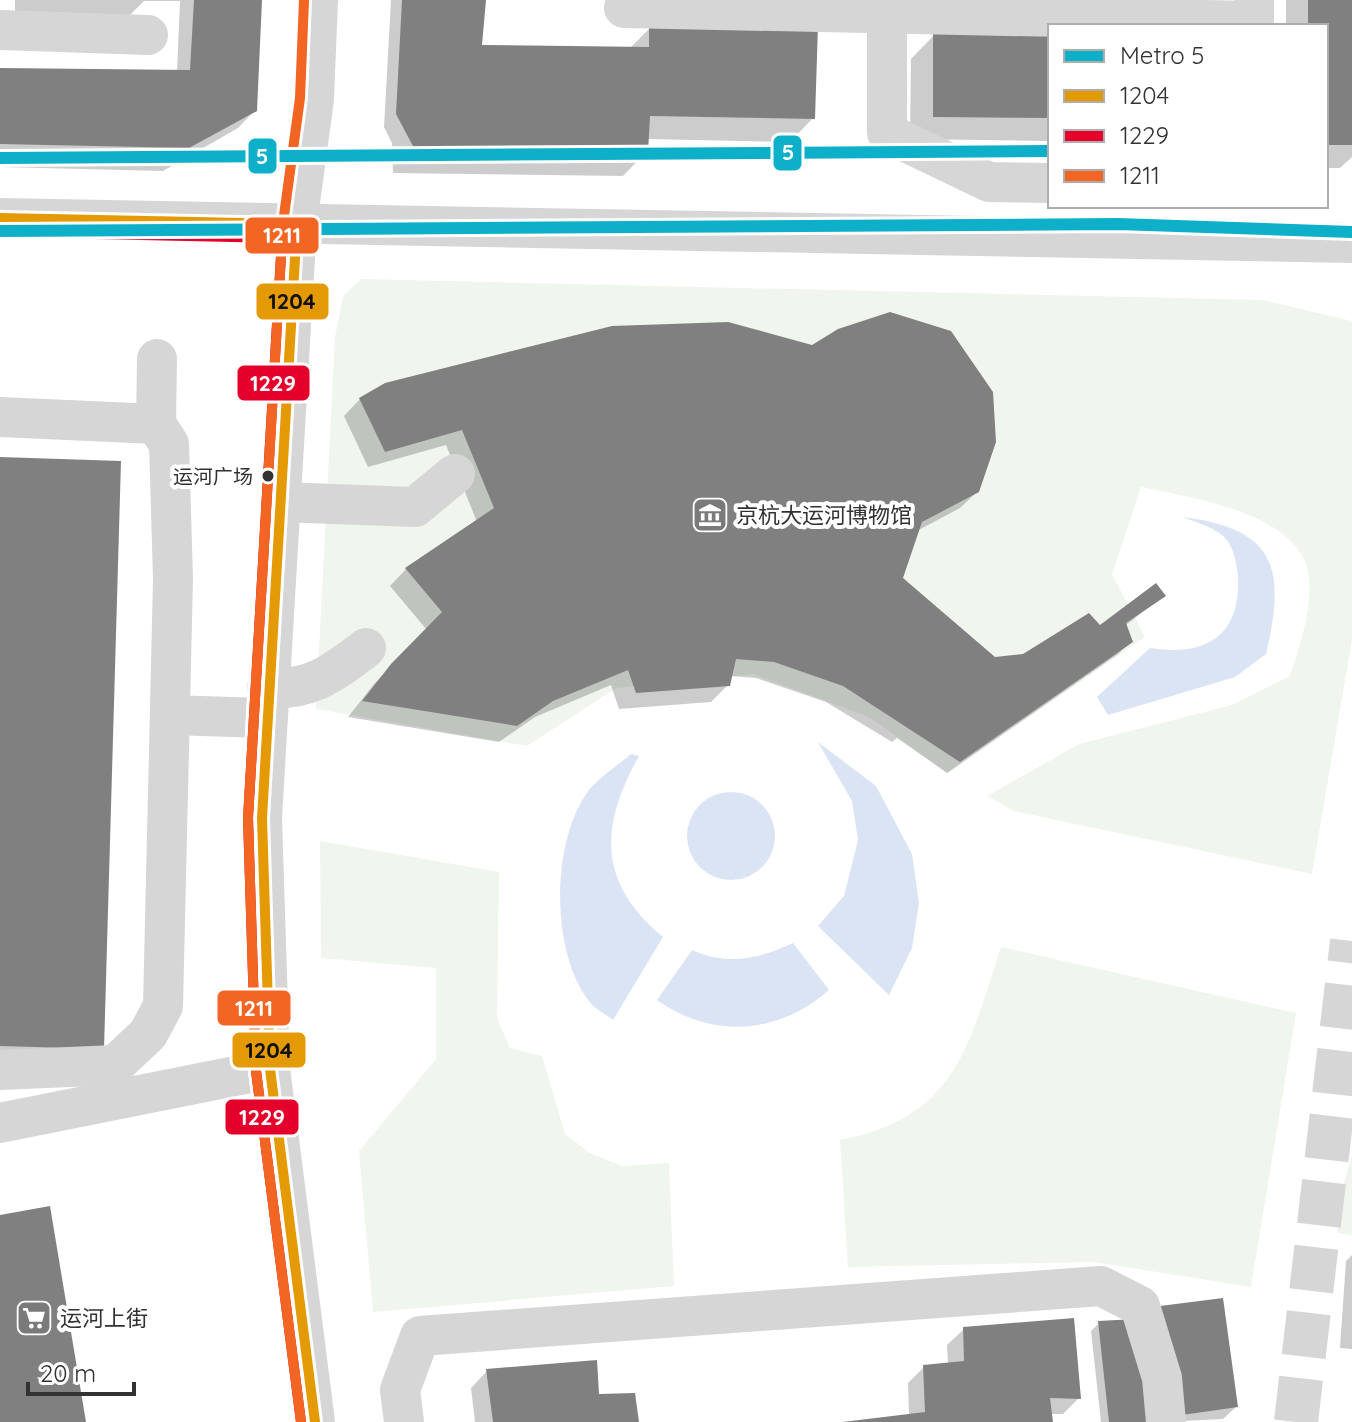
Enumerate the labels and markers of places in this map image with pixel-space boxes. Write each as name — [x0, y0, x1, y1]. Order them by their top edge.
place label: 运河广场 — [173, 464, 253, 489]
marker: 运河广场 — [260, 468, 276, 484]
museum icon: 京杭大运河博物馆 — [691, 496, 729, 534]
place label: 京杭大运河博物馆 — [736, 501, 912, 529]
supermarket icon: 运河上街 — [15, 1299, 53, 1337]
place label: 运河上街 — [60, 1304, 148, 1332]

